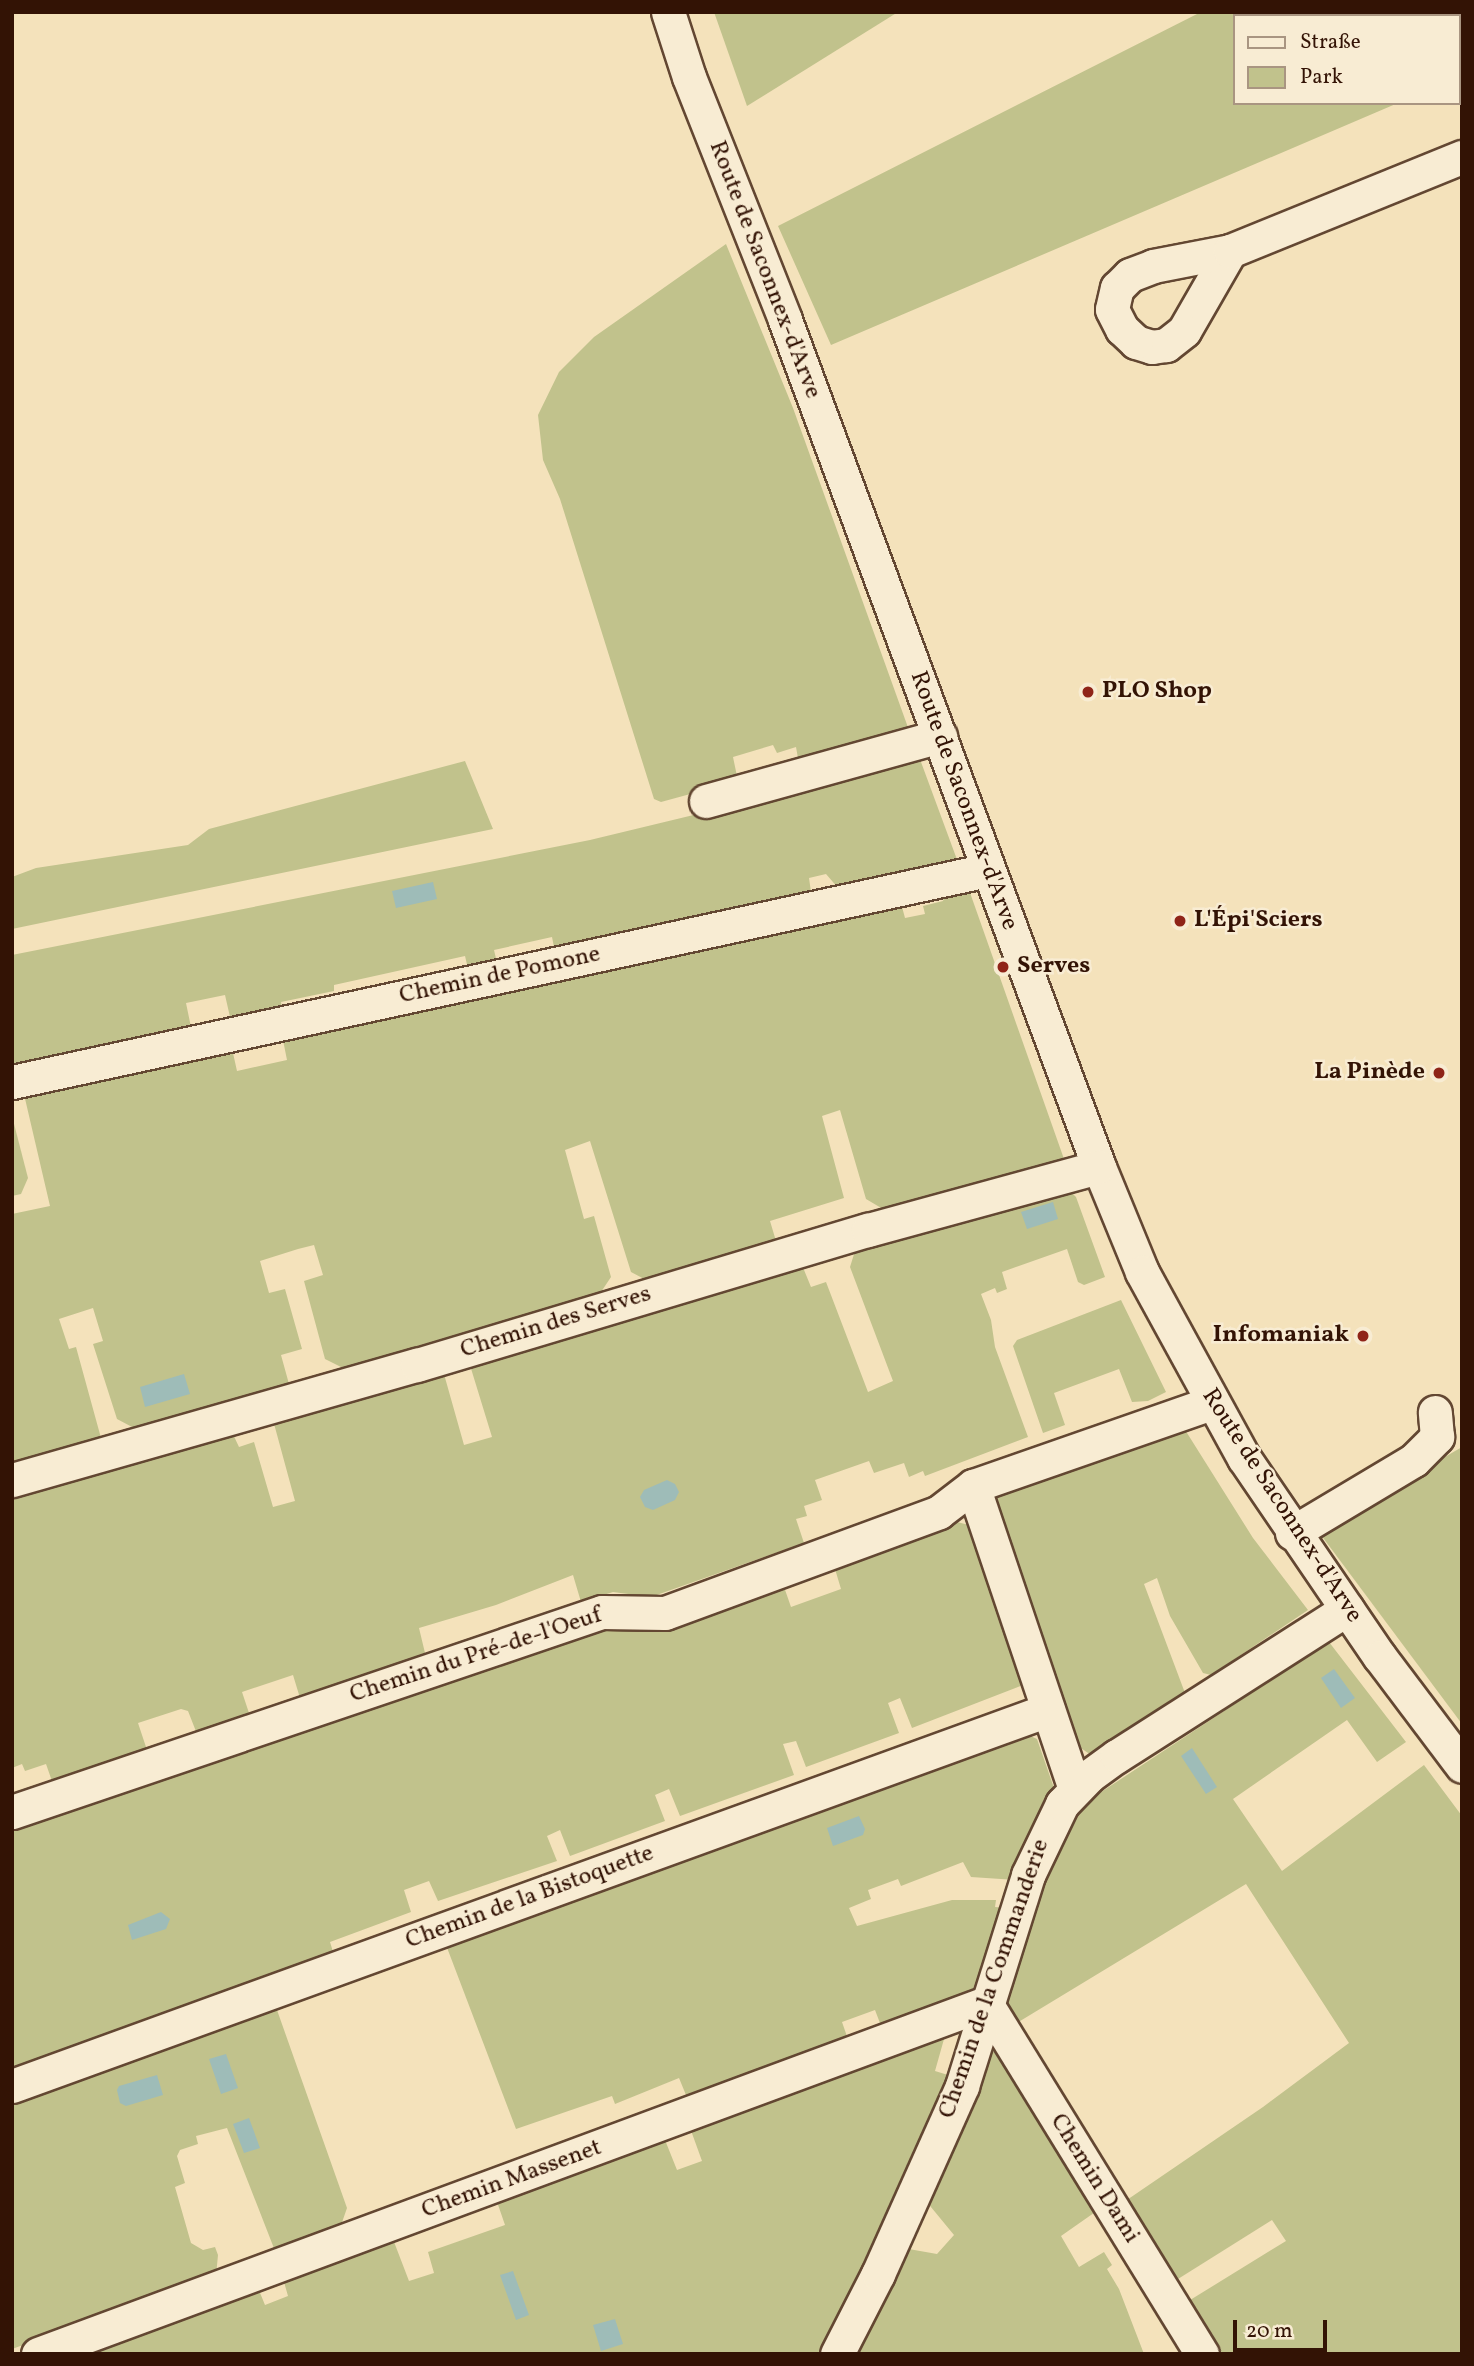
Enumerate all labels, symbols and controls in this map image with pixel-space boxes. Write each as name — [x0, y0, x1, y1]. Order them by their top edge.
legend — [1232, 14, 1460, 105]
text: Straße — [1300, 28, 1361, 57]
text: Park — [1300, 63, 1343, 92]
street label: Route de Saconnex-d'Arve — [702, 137, 826, 403]
street label: Route de Saconnex-d'Arve — [903, 668, 1023, 934]
place label: PLO Shop — [1102, 678, 1212, 706]
marker: PLO Shop — [1080, 684, 1096, 700]
place label: L'Épi'Sciers — [1194, 907, 1323, 935]
marker: L'Épi'Sciers — [1172, 913, 1188, 929]
street label: Chemin de Pomone — [397, 941, 603, 1011]
place label: Serves — [1017, 953, 1090, 981]
marker: Serves — [995, 959, 1011, 975]
place label: La Pinède — [1314, 1059, 1425, 1087]
marker: La Pinède — [1431, 1065, 1447, 1081]
street label: Chemin des Serves — [457, 1280, 655, 1366]
place label: Infomaniak — [1213, 1322, 1349, 1350]
marker: Infomaniak — [1355, 1328, 1371, 1344]
street label: Route de Saconnex-d'Arve — [1194, 1383, 1368, 1629]
street label: Chemin du Pré-de-l'Oeuf — [347, 1602, 605, 1710]
street label: Chemin de la Commanderie — [934, 1836, 1056, 2122]
street label: Chemin de la Bistoquette — [402, 1840, 658, 1956]
street label: Chemin Dami — [1043, 2109, 1145, 2249]
street label: Chemin Massenet — [418, 2134, 606, 2226]
scale bar — [1236, 2306, 1330, 2350]
text: 20 m — [1246, 2317, 1292, 2346]

